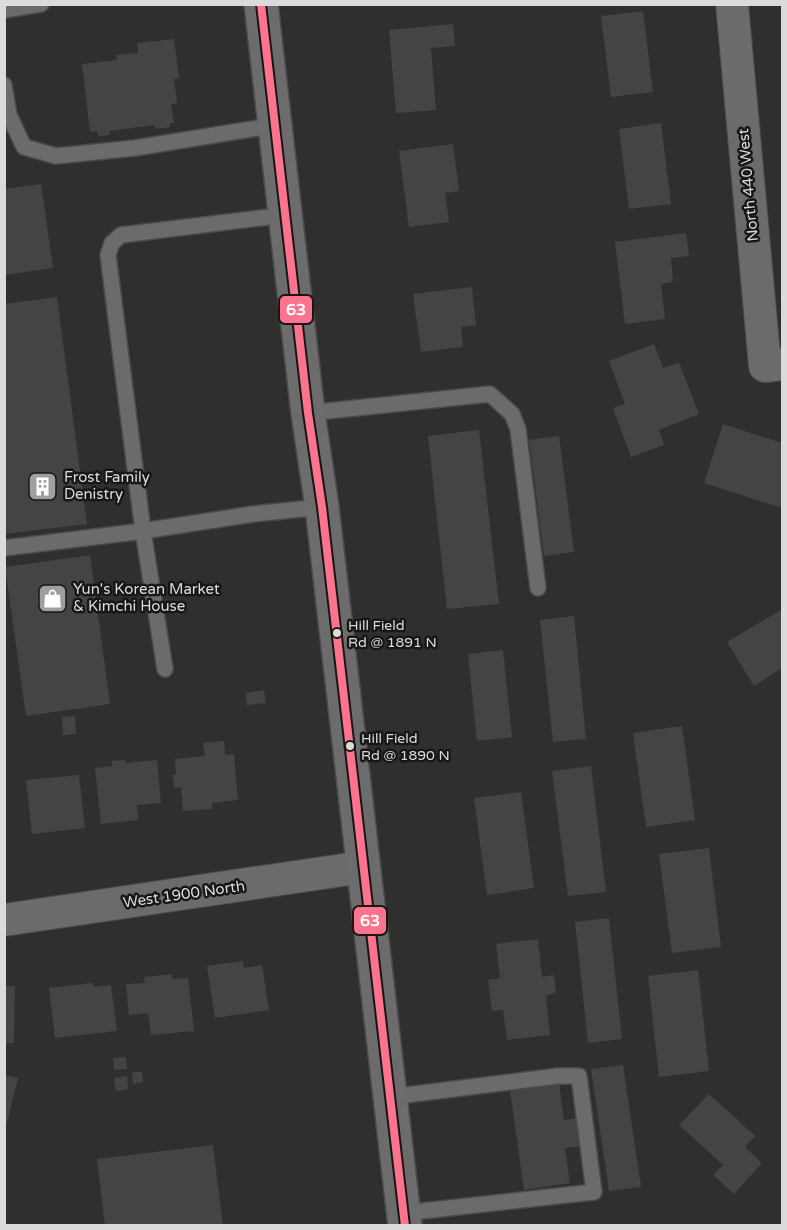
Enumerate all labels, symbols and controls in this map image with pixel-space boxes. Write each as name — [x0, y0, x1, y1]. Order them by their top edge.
street label: North 440 West — [734, 127, 762, 242]
line badge: 63 — [279, 295, 313, 324]
text: 63 — [286, 300, 306, 320]
place label: Frost Family Denistry — [64, 468, 150, 503]
building icon: Frost Family Denistry — [27, 470, 59, 502]
place label: Yun's Korean Market & Kimchi House — [73, 580, 220, 615]
shop icon: Yun's Korean Market & Kimchi House — [36, 582, 68, 614]
place label: Hill Field Rd @ 1891 N — [348, 617, 437, 651]
marker: Hill Field Rd @ 1891 N — [331, 627, 343, 639]
place label: Hill Field Rd @ 1890 N — [361, 730, 450, 764]
marker: Hill Field Rd @ 1890 N — [344, 740, 356, 752]
street label: West 1900 North — [122, 877, 246, 911]
line badge: 63 — [353, 906, 387, 935]
text: 63 — [360, 911, 380, 931]

